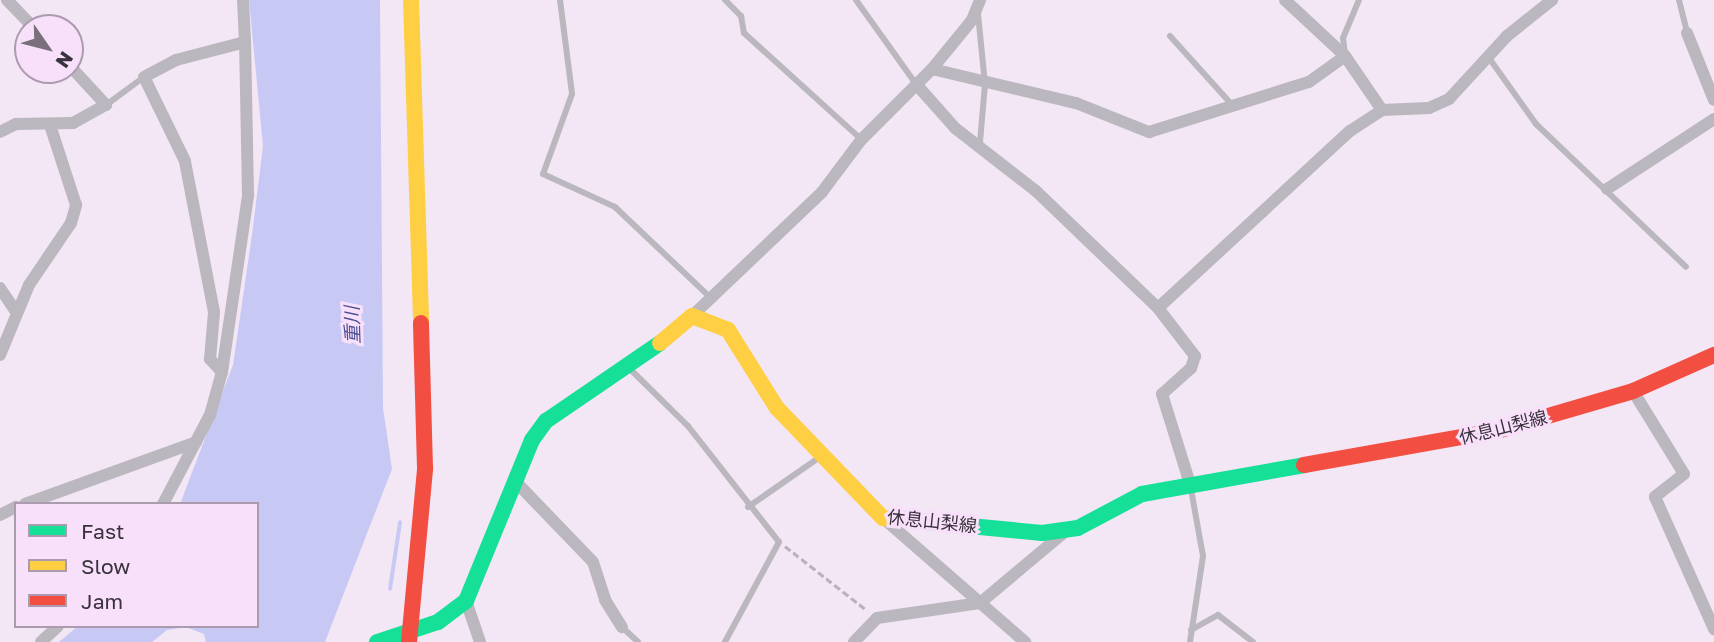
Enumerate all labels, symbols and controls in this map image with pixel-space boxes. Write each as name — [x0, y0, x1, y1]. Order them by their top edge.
north arrow — [14, 14, 84, 84]
text: N — [51, 48, 79, 73]
water label: 重川 — [340, 306, 364, 344]
street label: 休息山梨線 — [1457, 406, 1549, 448]
legend — [14, 502, 259, 628]
street label: 休息山梨線 — [886, 506, 978, 536]
text: Fast — [81, 518, 124, 544]
text: Slow — [81, 553, 130, 579]
text: Jam — [81, 588, 123, 614]

